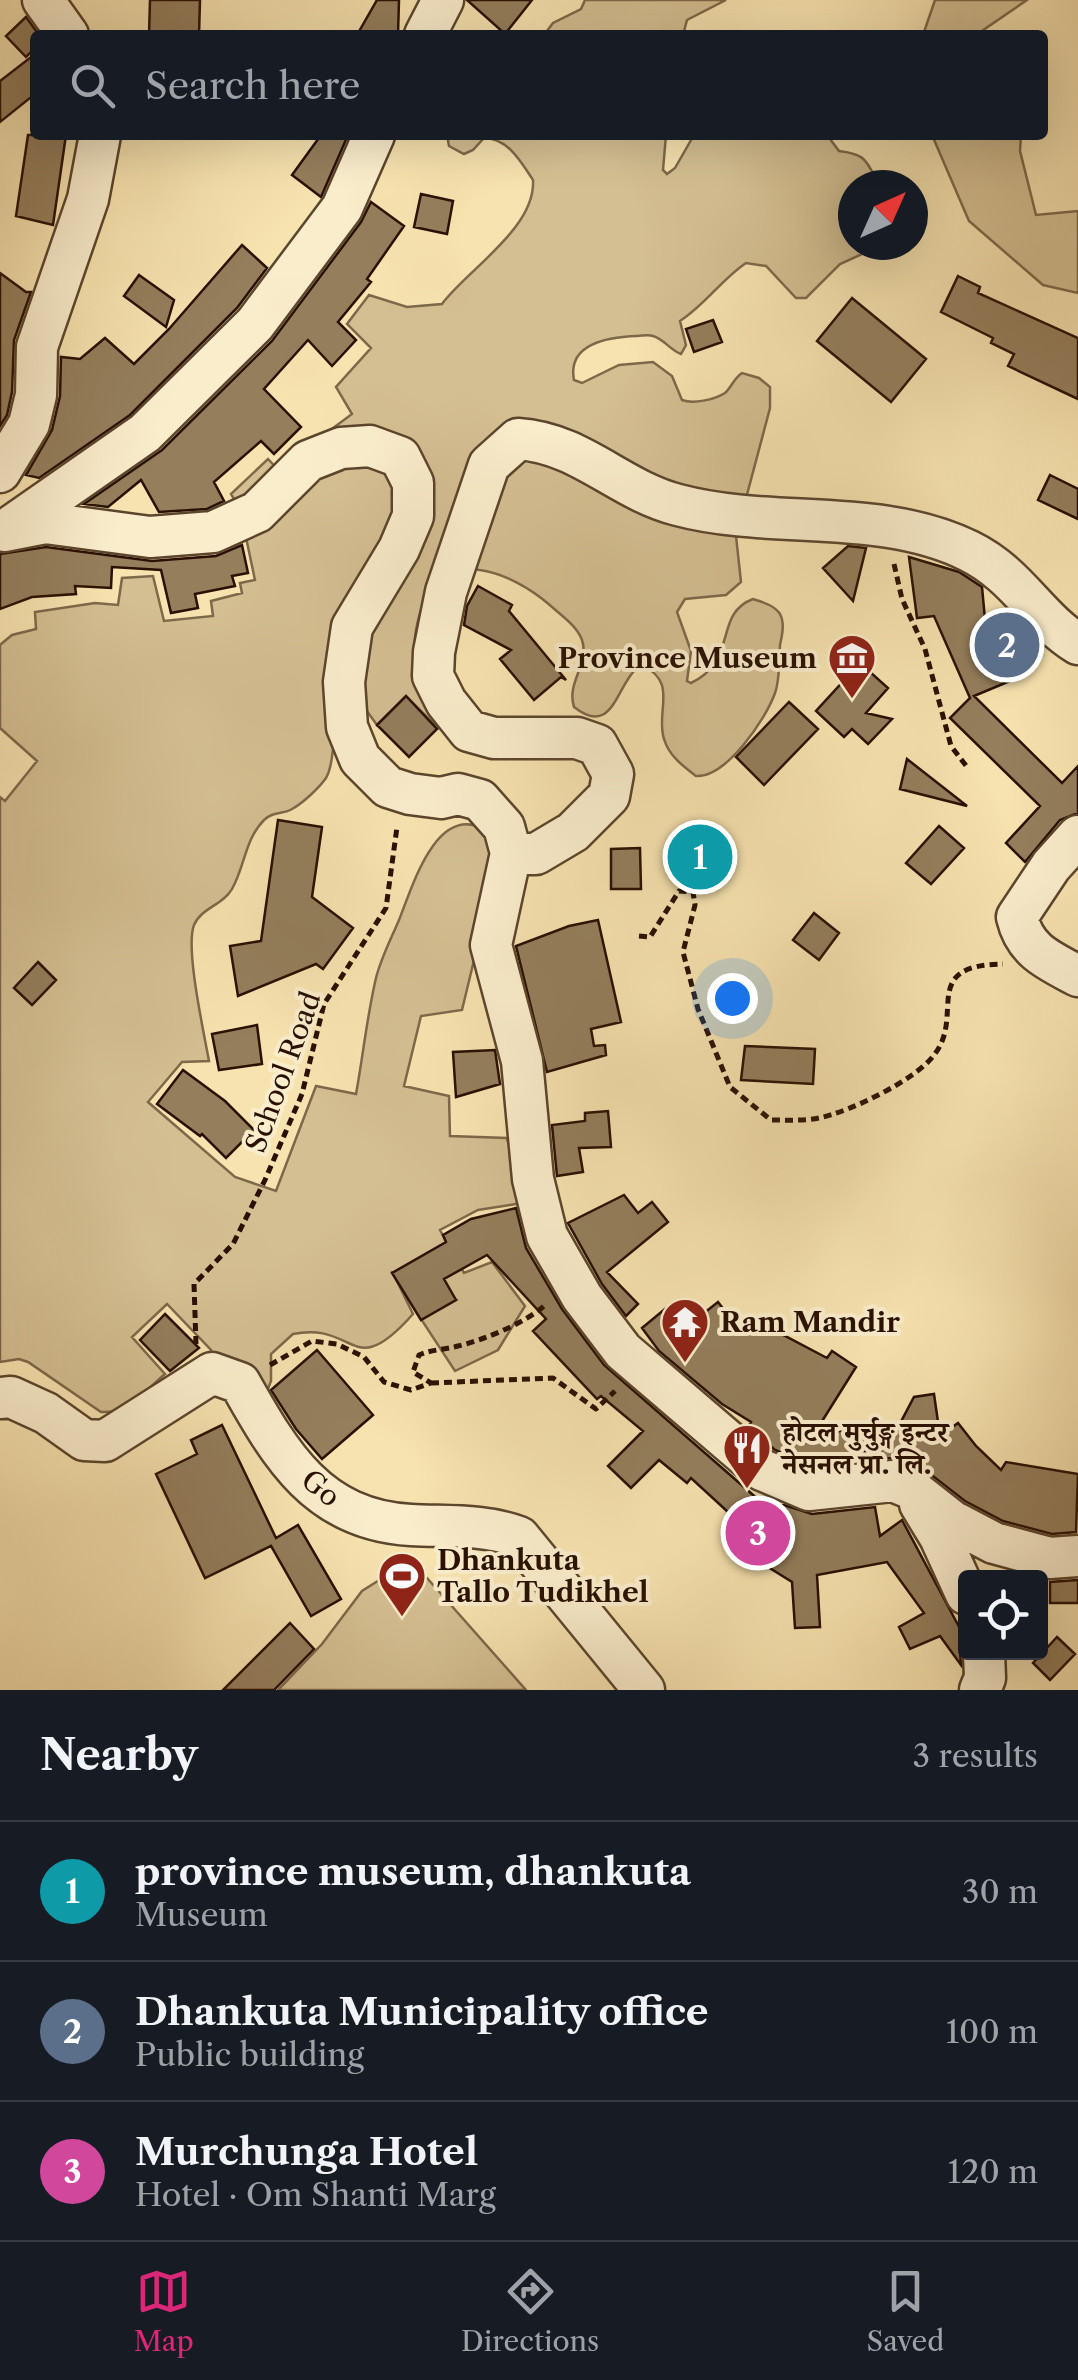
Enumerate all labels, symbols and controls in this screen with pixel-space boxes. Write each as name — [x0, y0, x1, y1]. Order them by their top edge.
search box — [30, 30, 1048, 140]
icon: search — [65, 58, 120, 113]
text: Search here — [145, 62, 360, 109]
north arrow — [838, 170, 928, 260]
pin: 2 — [974, 608, 1040, 682]
museum icon: Province Museum — [826, 632, 878, 700]
place label: Province Museum — [558, 641, 817, 675]
pin: 1 — [668, 820, 732, 894]
your location — [707, 973, 758, 1024]
street label: School Road — [238, 987, 328, 1157]
temple icon: Ram Mandir — [659, 1296, 711, 1364]
place label: Ram Mandir — [720, 1305, 900, 1339]
place label: होटल मुर्चुङ्ग इन्टर नेसनल प्रा. लि. — [780, 1415, 951, 1481]
restaurant icon: होटल मुर्चुङ्ग इन्टर नेसनल प्रा. लि. — [721, 1422, 773, 1490]
street label: Go — [295, 1462, 347, 1514]
pin: 3 — [726, 1496, 790, 1570]
place label: Dhankuta Tallo Tudikhel — [437, 1543, 649, 1609]
sports icon: Dhankuta Tallo Tudikhel — [376, 1550, 428, 1618]
map controls — [958, 1570, 1048, 1660]
button: locate — [958, 1570, 1048, 1660]
text: Nearby — [40, 1729, 198, 1781]
text: 3 results — [912, 1736, 1038, 1775]
text: province museum, dhankuta — [135, 1848, 691, 1895]
text: 1 — [65, 1872, 80, 1911]
text: 30 m — [962, 1872, 1038, 1911]
text: Museum — [135, 1895, 268, 1934]
text: Dhankuta Municipality office — [135, 1988, 709, 2035]
text: 2 — [63, 2012, 82, 2051]
text: 100 m — [946, 2012, 1038, 2051]
text: Public building — [135, 2035, 364, 2074]
text: Murchunga Hotel — [135, 2128, 478, 2175]
text: 3 — [63, 2152, 82, 2191]
text: 120 m — [948, 2152, 1038, 2191]
text: Hotel · Om Shanti Marg — [135, 2175, 496, 2214]
tab: Map — [134, 2264, 194, 2358]
tab: Directions — [461, 2264, 599, 2358]
tab: Saved — [867, 2264, 944, 2358]

